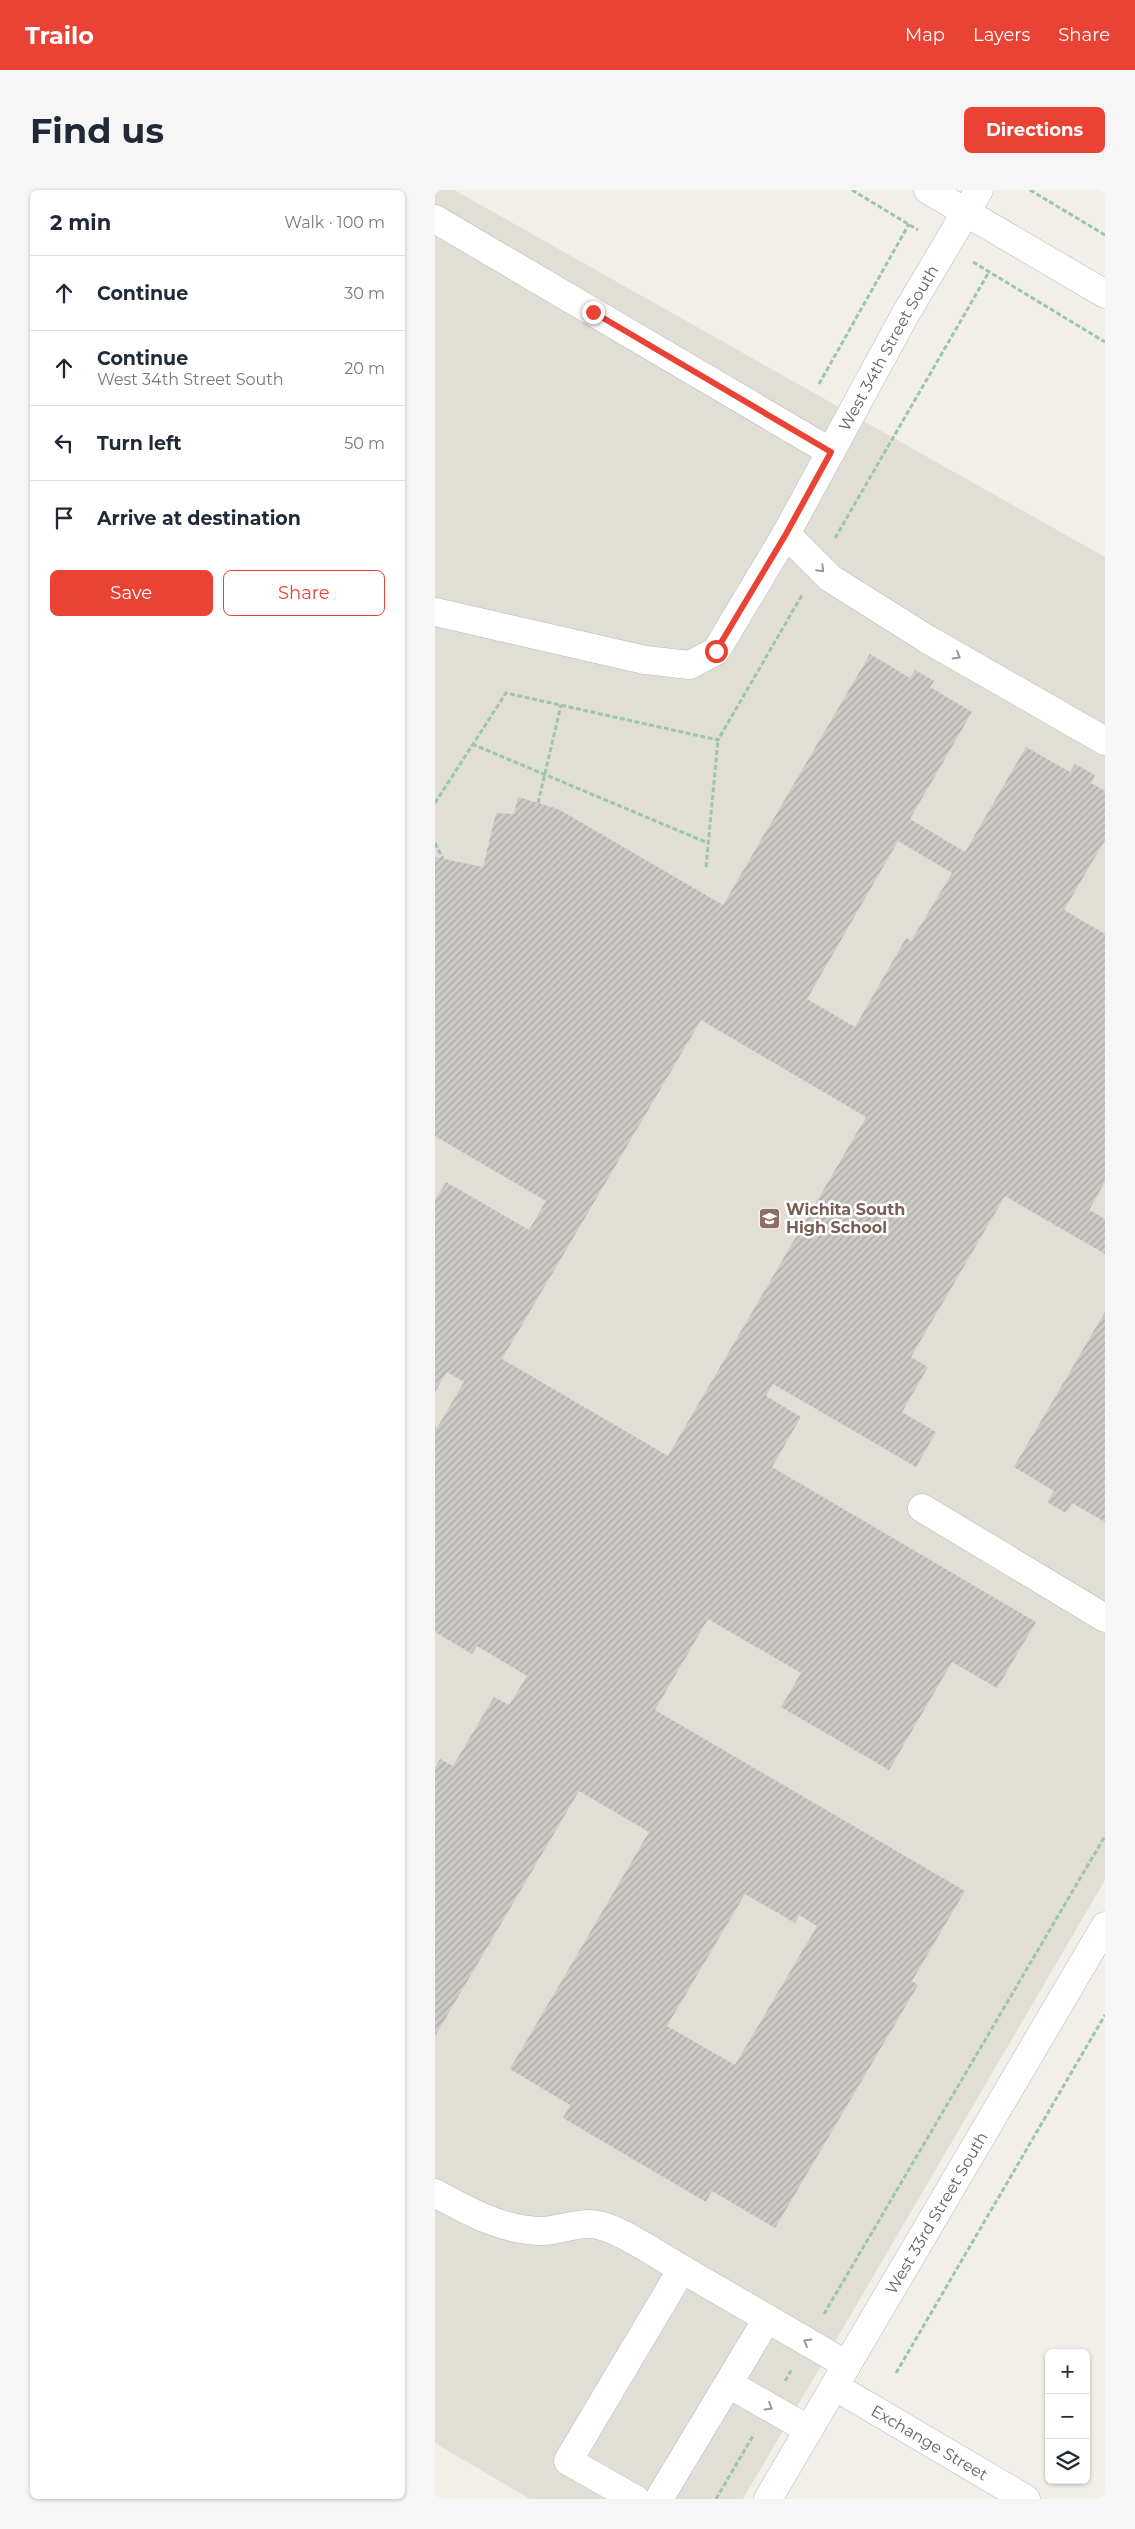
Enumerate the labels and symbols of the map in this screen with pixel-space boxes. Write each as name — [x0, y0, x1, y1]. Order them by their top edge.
street label: West 34th Street South — [835, 262, 942, 434]
route end — [582, 301, 605, 324]
one-way arrow — [815, 563, 824, 572]
route start — [705, 640, 728, 663]
one-way arrow — [952, 650, 961, 660]
place label: Wichita South High School — [786, 1200, 905, 1237]
school or university icon: Wichita South High School — [758, 1206, 782, 1230]
street label: West 33rd Street South — [882, 2129, 992, 2298]
one-way arrow — [803, 2338, 812, 2348]
one-way arrow — [763, 2401, 772, 2411]
street label: Exchange Street — [868, 2401, 992, 2485]

